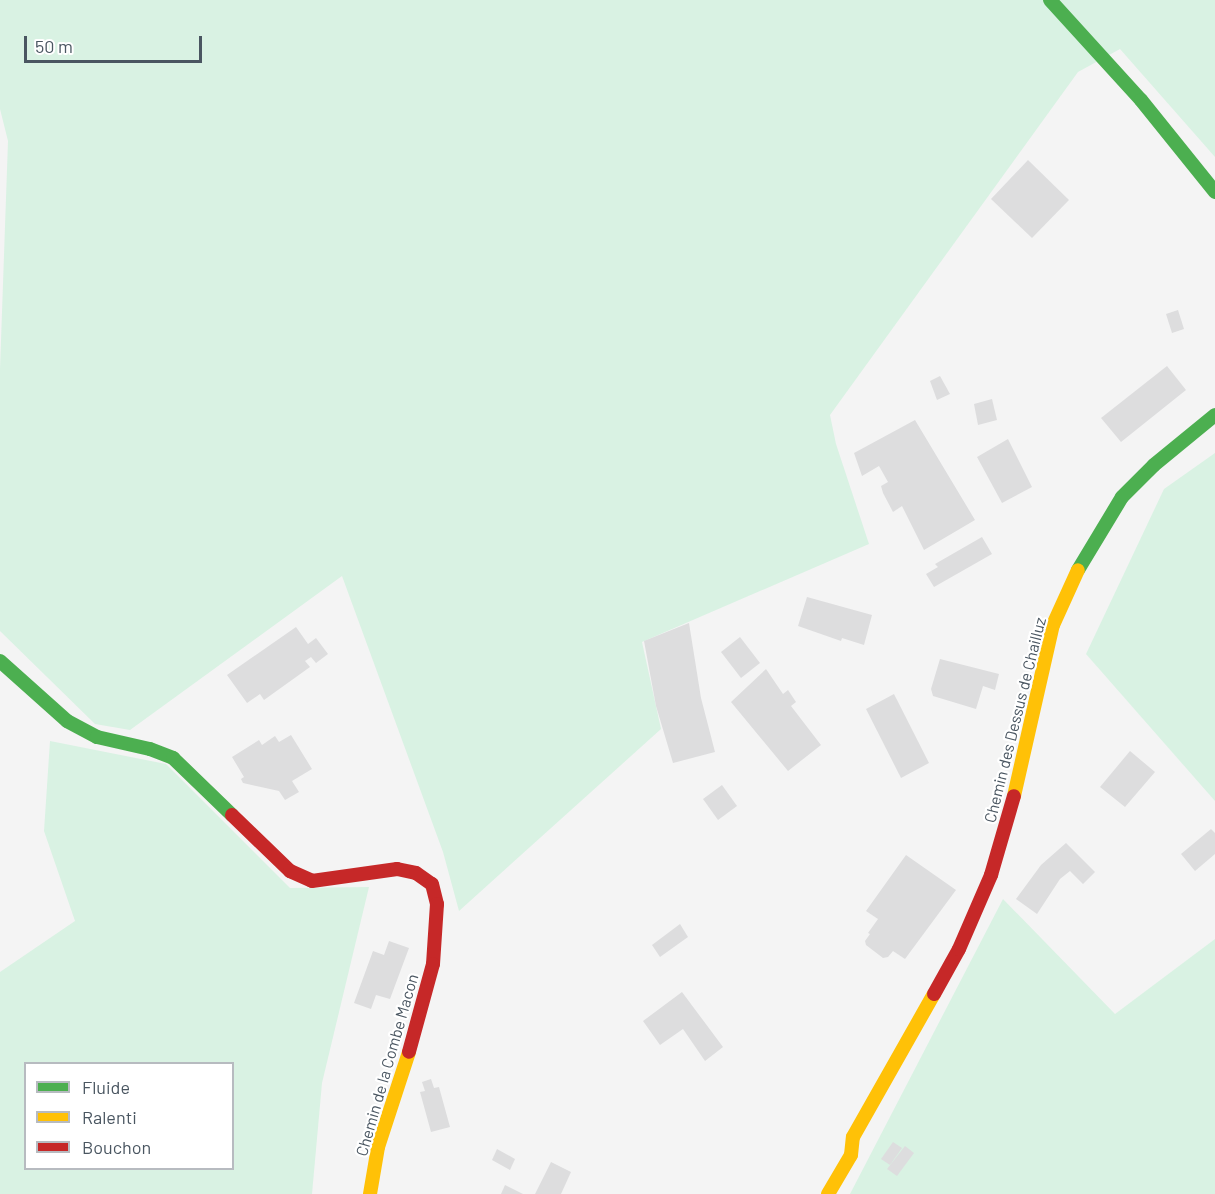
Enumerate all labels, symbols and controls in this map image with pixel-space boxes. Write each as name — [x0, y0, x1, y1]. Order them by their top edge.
scale bar — [27, 24, 206, 62]
text: 50 m — [35, 35, 73, 57]
street label: Chemin des Dessus de Chailluz — [980, 615, 1050, 825]
street label: Chemin de la Combe Macon — [352, 972, 422, 1158]
legend — [24, 1062, 234, 1170]
text: Fluide — [82, 1076, 130, 1098]
text: Ralenti — [82, 1106, 137, 1128]
text: Bouchon — [82, 1136, 151, 1158]

